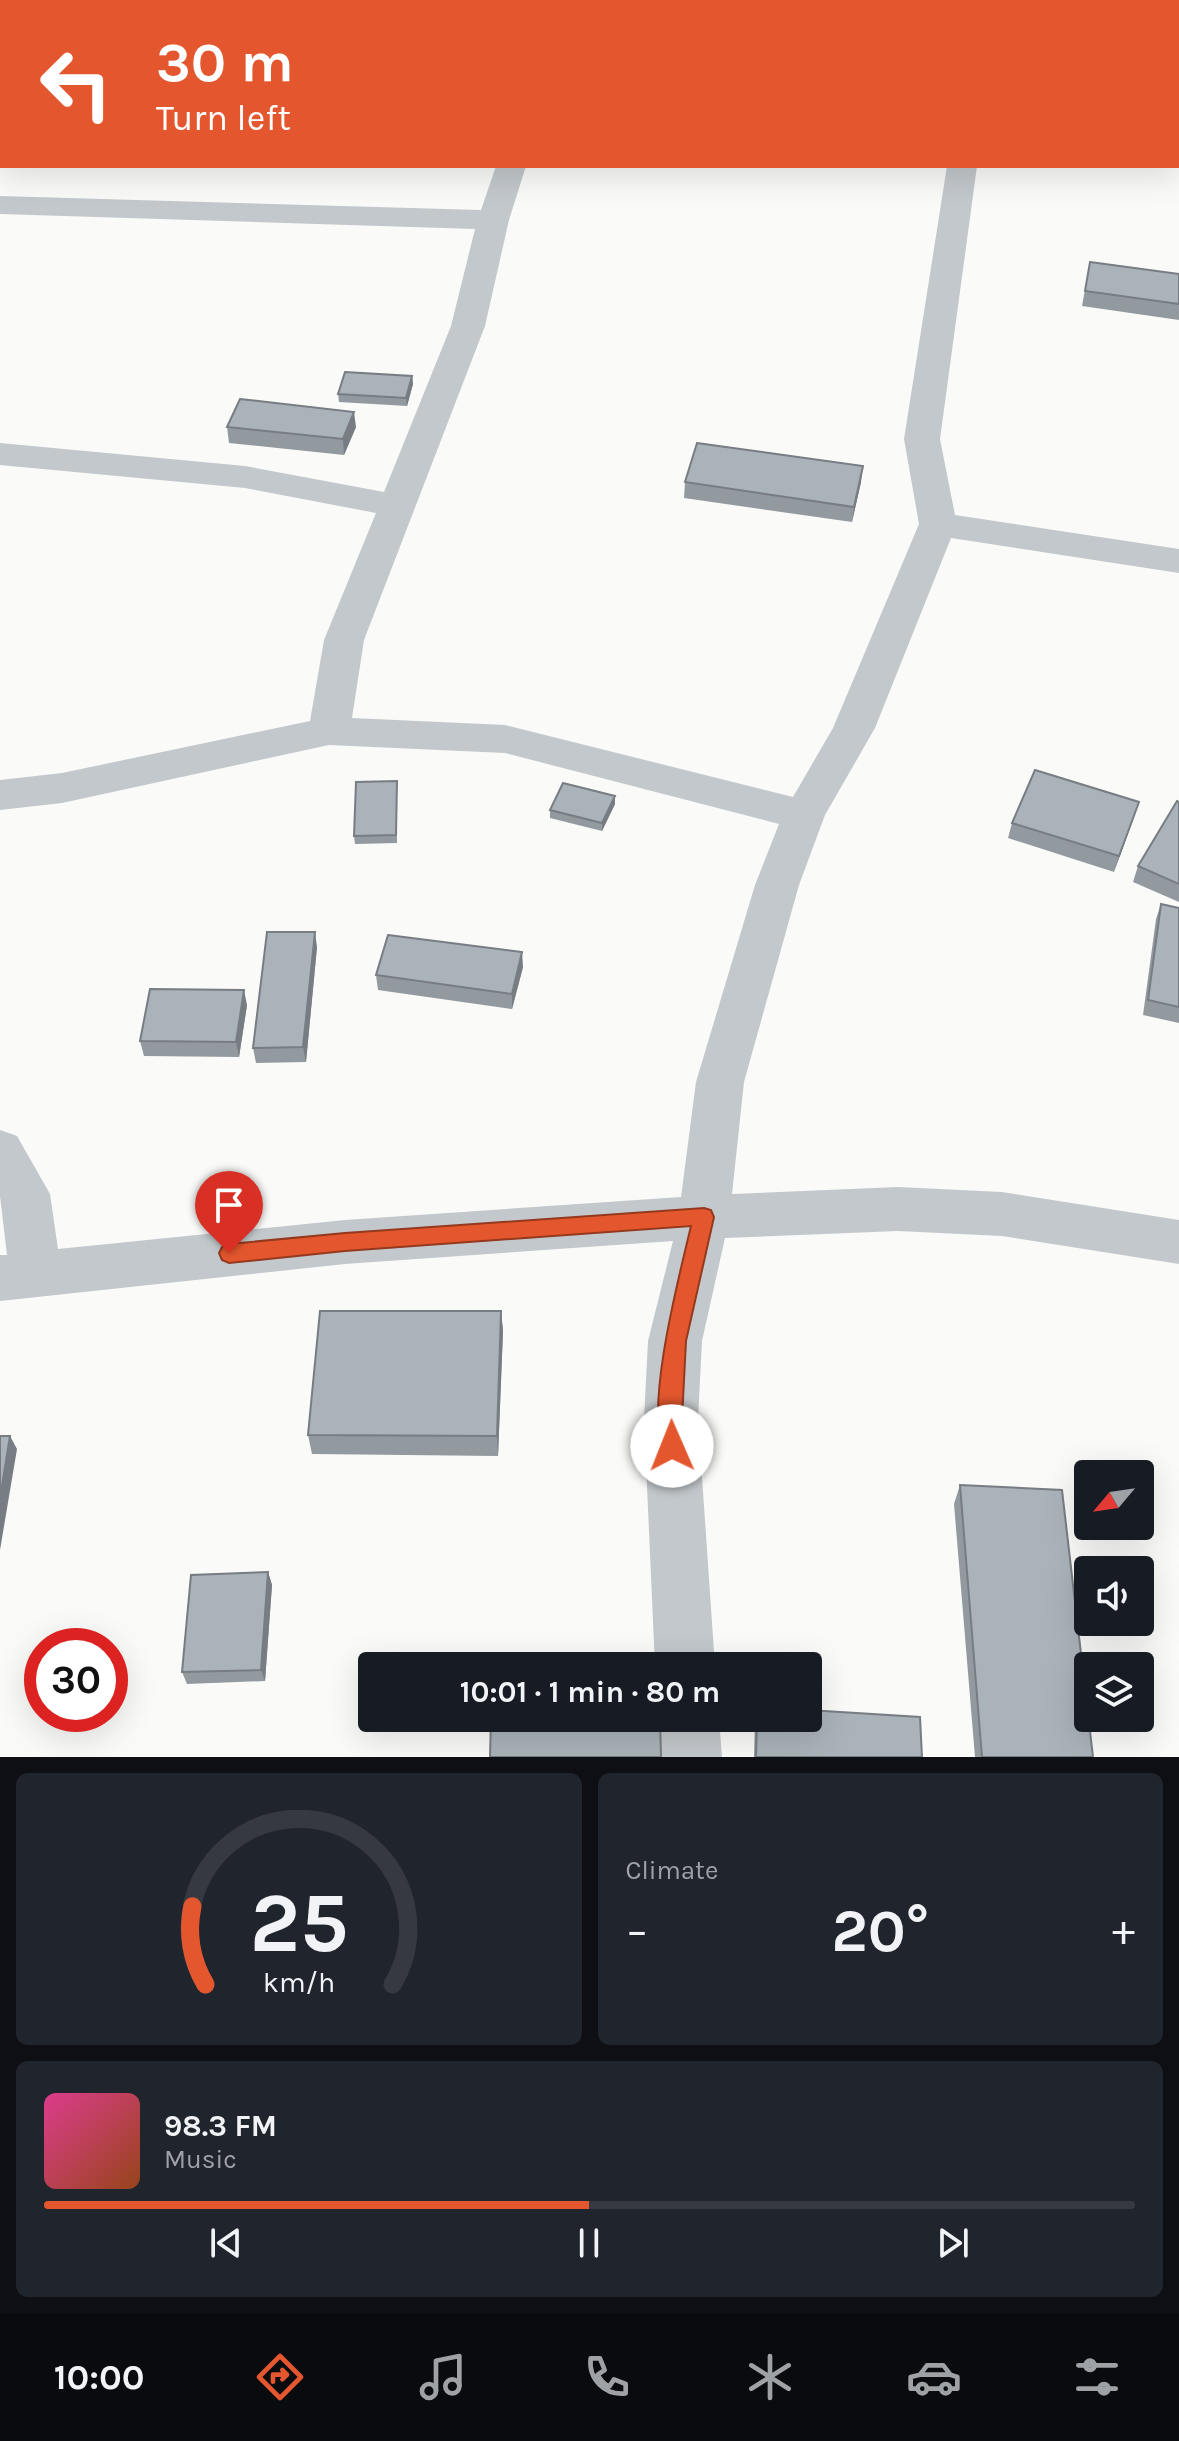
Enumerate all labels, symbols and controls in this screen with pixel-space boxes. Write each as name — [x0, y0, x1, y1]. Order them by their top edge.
text: 30 m — [156, 30, 294, 95]
icon: left — [24, 32, 128, 136]
text: Turn left — [156, 97, 291, 139]
pin — [195, 1171, 263, 1253]
icon: arrive — [207, 1183, 251, 1227]
position arrow — [630, 1404, 714, 1488]
north arrow — [1074, 1460, 1154, 1540]
map controls — [1074, 1460, 1154, 1732]
button: sound — [1074, 1556, 1154, 1636]
speed limit sign: 30 — [24, 1628, 128, 1732]
button: layers — [1074, 1652, 1154, 1732]
text: 10:01 · 1 min · 80 m — [460, 1674, 720, 1710]
text: Climate — [626, 1855, 718, 1886]
text: 25 — [249, 1875, 348, 1972]
text: 20° — [831, 1896, 929, 1966]
text: − — [626, 1905, 649, 1956]
text: + — [1112, 1905, 1135, 1956]
text: km/h — [263, 1966, 335, 1999]
text: 98.3 FM — [164, 2108, 277, 2144]
text: Music — [164, 2144, 237, 2175]
icon: previous — [204, 2221, 248, 2265]
icon: pause — [567, 2221, 611, 2265]
icon: next — [931, 2221, 975, 2265]
icon: directions — [252, 2349, 308, 2405]
icon: music — [415, 2349, 471, 2405]
icon: phone — [579, 2349, 635, 2405]
icon: climate — [742, 2349, 798, 2405]
icon: car — [906, 2349, 962, 2405]
icon: filters — [1069, 2349, 1125, 2405]
text: 10:00 — [54, 2356, 145, 2398]

